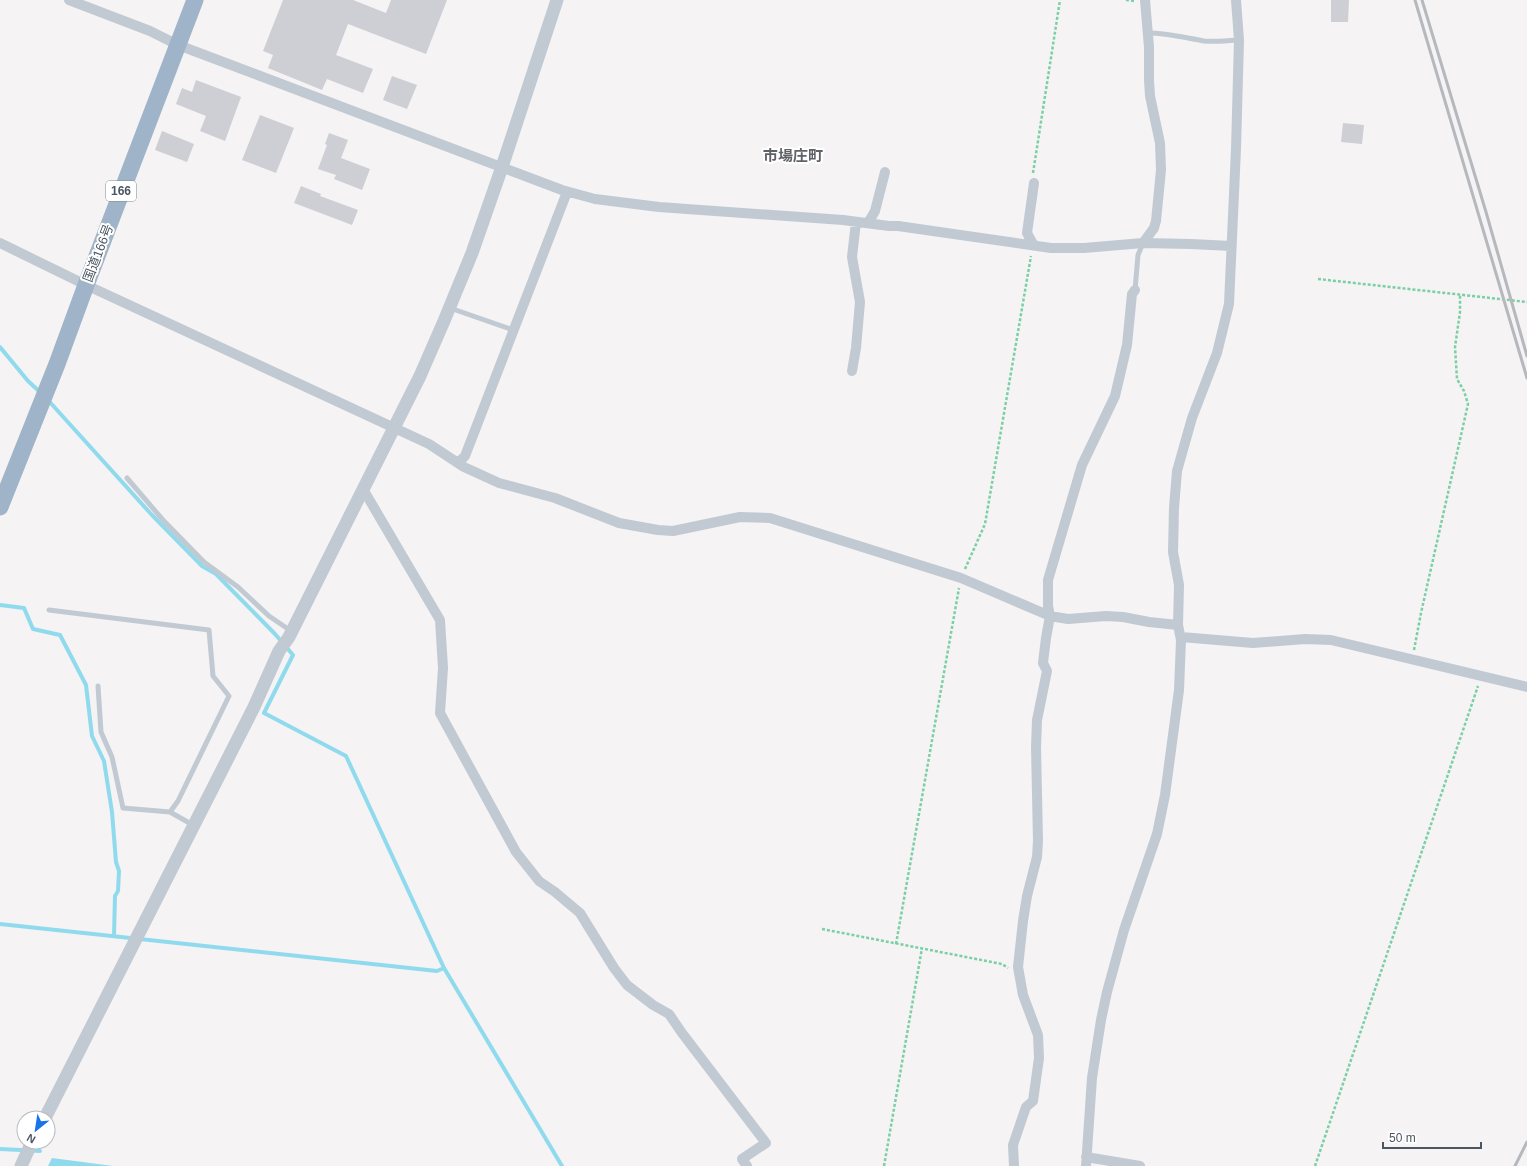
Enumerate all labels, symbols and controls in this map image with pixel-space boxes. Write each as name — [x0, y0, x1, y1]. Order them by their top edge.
district label: 市場庄町 — [763, 147, 823, 164]
road number: 166 — [106, 181, 136, 201]
street label: 国道166号 — [80, 222, 116, 284]
north arrow — [16, 1110, 56, 1150]
scale bar — [1383, 1124, 1481, 1150]
text: N — [25, 1131, 37, 1146]
text: 50 m — [1389, 1131, 1416, 1145]

